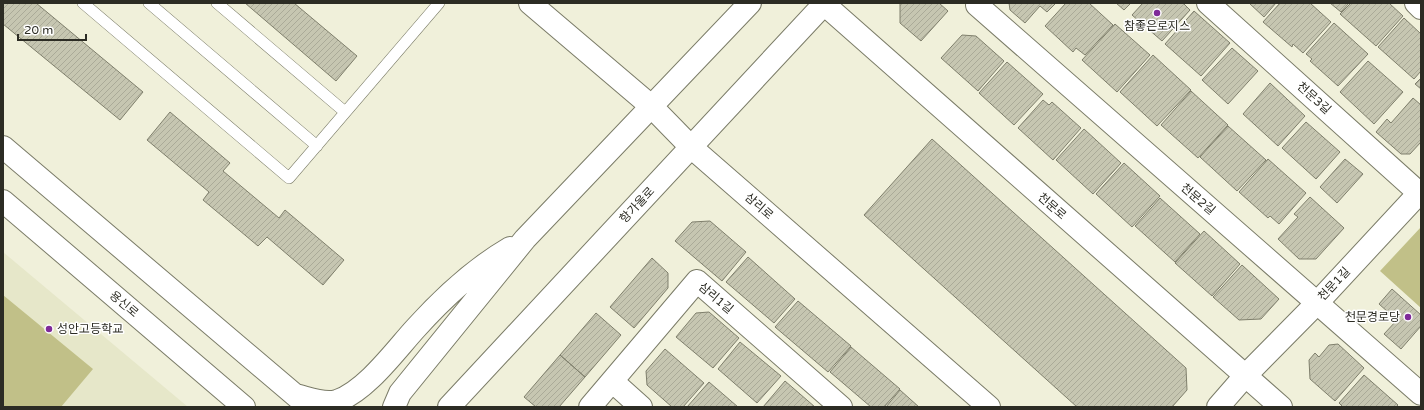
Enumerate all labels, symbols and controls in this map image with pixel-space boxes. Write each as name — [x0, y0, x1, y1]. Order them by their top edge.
marker: 참좋은로지스 — [1152, 8, 1162, 18]
scale bar — [18, 16, 86, 42]
place label: 참좋은로지스 — [1124, 19, 1190, 33]
text: 20 m — [24, 23, 53, 37]
street label: 천문3길 — [1294, 79, 1334, 117]
street label: 천문2길 — [1178, 180, 1218, 218]
street label: 항가울로 — [617, 184, 657, 226]
street label: 삼리로 — [742, 190, 776, 222]
street label: 천문로 — [1035, 190, 1069, 222]
street label: 천문1길 — [1315, 264, 1353, 304]
street label: 삼리1길 — [696, 280, 736, 316]
street label: 용신로 — [107, 288, 141, 320]
place label: 천문경로당 — [1345, 310, 1400, 324]
marker: 천문경로당 — [1403, 312, 1413, 322]
place label: 성안고등학교 — [57, 322, 123, 336]
marker: 성안고등학교 — [44, 324, 54, 334]

